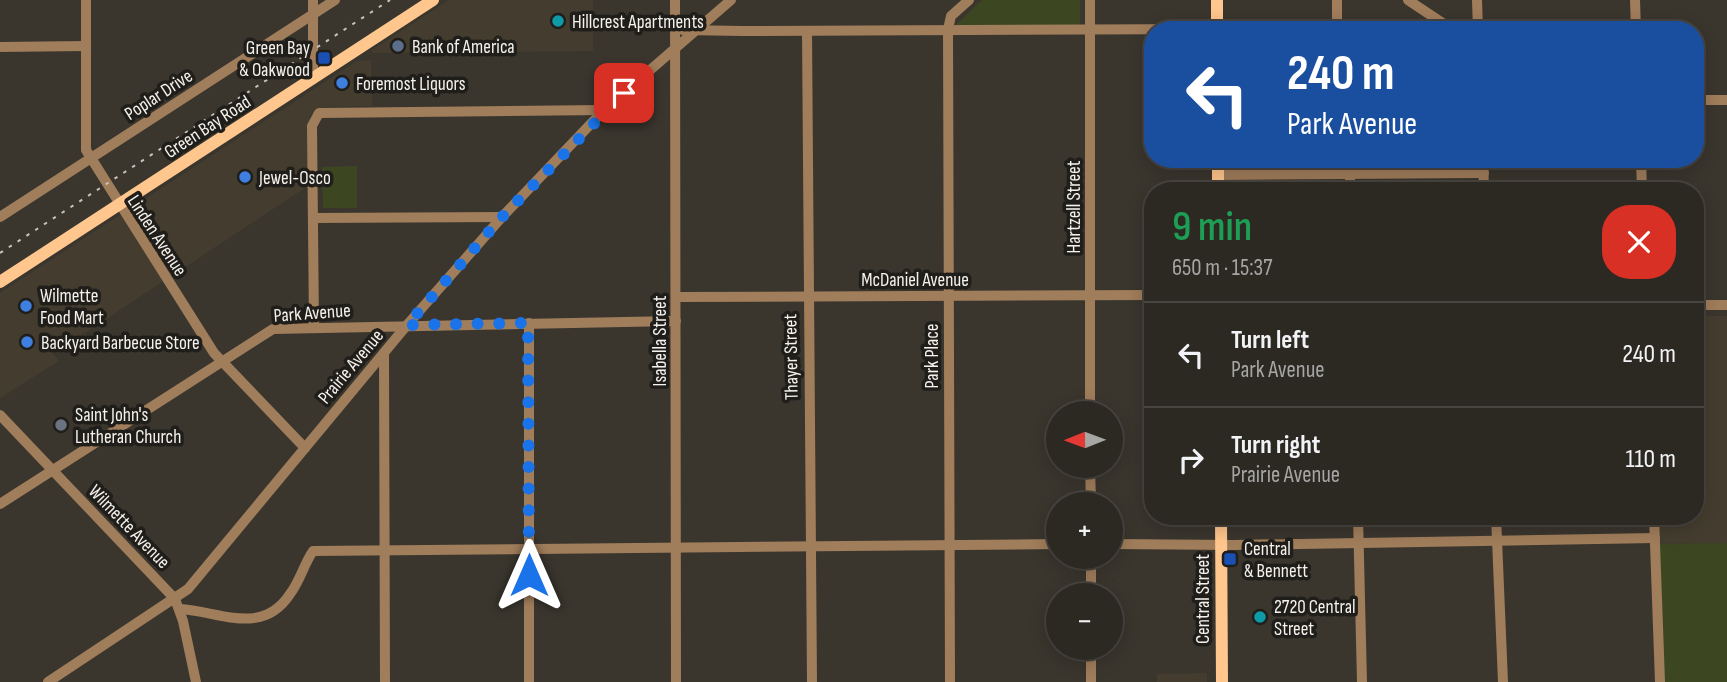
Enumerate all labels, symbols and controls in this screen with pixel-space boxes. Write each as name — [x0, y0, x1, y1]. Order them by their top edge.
place label: Hillcrest Apartments — [572, 11, 704, 34]
marker: Hillcrest Apartments — [550, 13, 566, 29]
place label: Bank of America — [412, 36, 515, 59]
place label: Green Bay & Oakwood — [239, 37, 311, 82]
marker: Bank of America — [390, 38, 406, 54]
text: 240 m — [1287, 45, 1395, 104]
icon: left — [1172, 49, 1263, 140]
marker: Green Bay & Oakwood — [316, 50, 332, 66]
pin — [594, 63, 654, 123]
street label: Poplar Drive — [121, 65, 197, 126]
place label: Foremost Liquors — [356, 73, 466, 96]
icon: arrive — [605, 74, 643, 112]
marker: Foremost Liquors — [334, 75, 350, 91]
street label: Green Bay Road — [160, 91, 256, 164]
text: Park Avenue — [1287, 105, 1417, 144]
street label: Hartzell Street — [1063, 160, 1086, 253]
place label: Jewel-Osco — [258, 167, 331, 190]
marker: Jewel-Osco — [237, 169, 253, 185]
street label: Linden Avenue — [122, 191, 191, 281]
text: 9 min — [1172, 202, 1252, 253]
button: close — [1602, 205, 1676, 279]
text: 650 m · 15:37 — [1172, 254, 1272, 282]
street label: McDaniel Avenue — [861, 269, 969, 292]
place label: Wilmette Food Mart — [40, 285, 104, 330]
street label: Isabella Street — [649, 295, 672, 386]
marker: Wilmette Food Mart — [18, 298, 34, 314]
street label: Park Avenue — [273, 299, 351, 328]
street label: Thayer Street — [779, 313, 804, 400]
street label: Park Place — [921, 324, 944, 388]
street label: Prairie Avenue — [313, 325, 389, 409]
text: Turn left — [1231, 325, 1309, 356]
place label: Backyard Barbecue Store — [41, 332, 200, 355]
marker: Backyard Barbecue Store — [19, 334, 35, 350]
icon: left — [1172, 336, 1210, 374]
text: 240 m — [1622, 339, 1676, 370]
text: Park Avenue — [1231, 356, 1325, 384]
north arrow — [1046, 401, 1124, 478]
map controls — [1046, 401, 1123, 660]
place label: Saint John's Lutheran Church — [75, 404, 181, 449]
marker: Saint John's Lutheran Church — [53, 417, 69, 433]
text: Turn right — [1231, 430, 1320, 461]
icon: right — [1172, 441, 1210, 479]
text: 110 m — [1625, 444, 1676, 475]
text: Prairie Avenue — [1231, 461, 1340, 489]
street label: Wilmette Avenue — [83, 480, 175, 574]
button: + — [1046, 492, 1123, 569]
position arrow — [492, 538, 566, 612]
place label: Central & Bennett — [1244, 538, 1308, 583]
marker: Central & Bennett — [1222, 551, 1238, 567]
street label: Central Street — [1192, 554, 1215, 644]
button: − — [1046, 583, 1123, 660]
place label: 2720 Central Street — [1274, 596, 1356, 641]
marker: 2720 Central Street — [1252, 609, 1268, 625]

